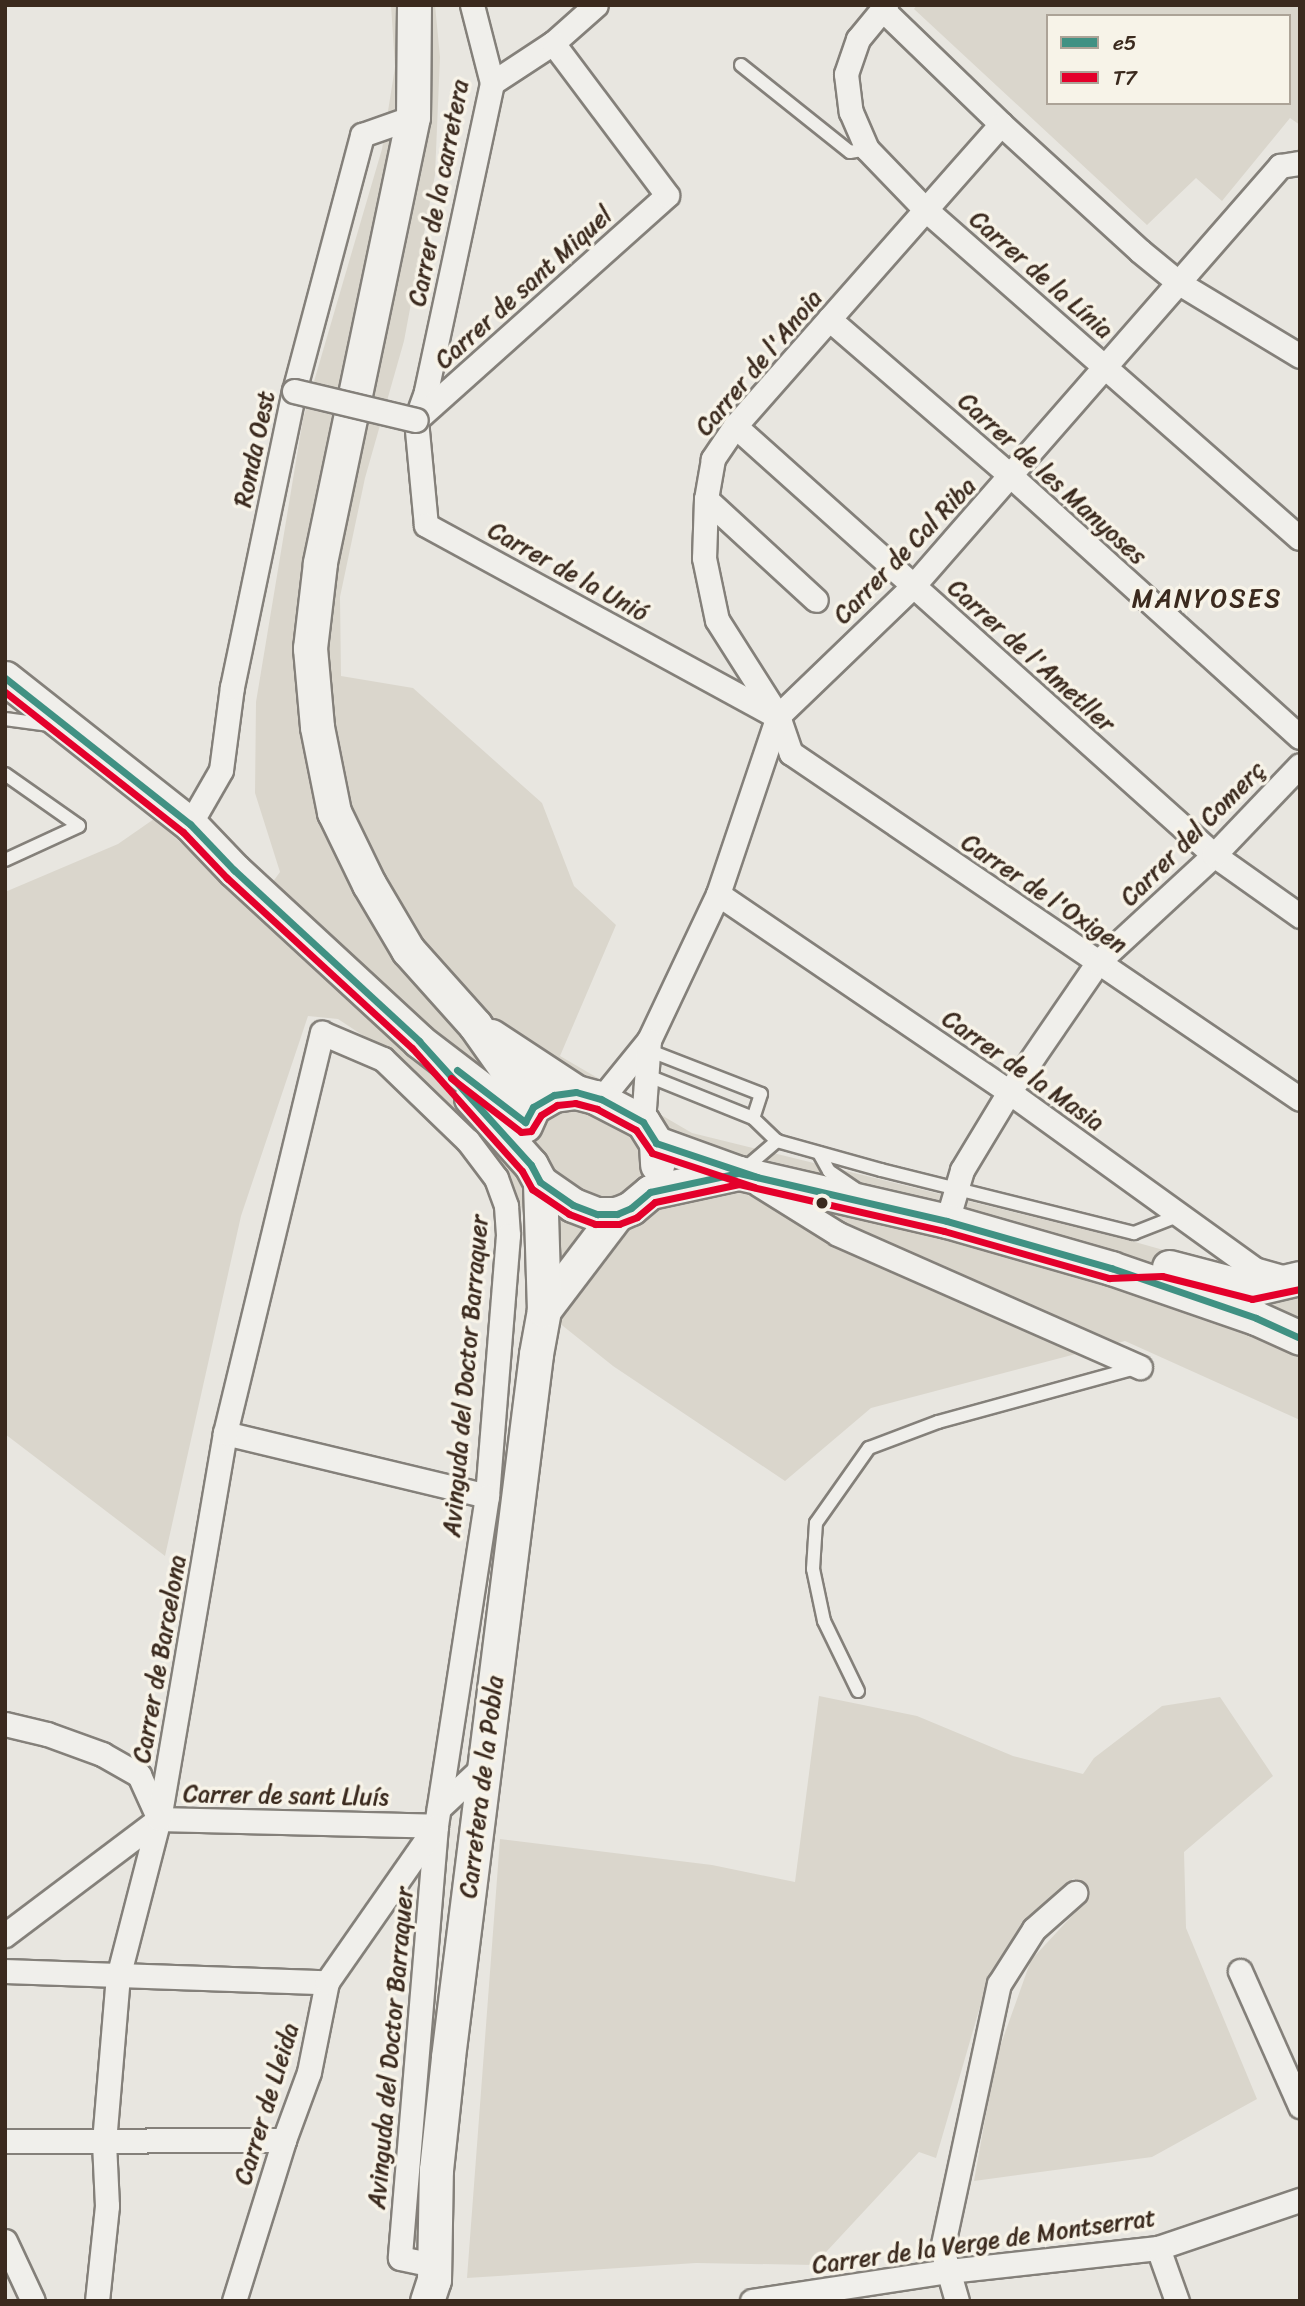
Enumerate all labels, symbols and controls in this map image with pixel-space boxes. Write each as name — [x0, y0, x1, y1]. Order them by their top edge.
legend — [1046, 14, 1291, 105]
text: e5 — [1113, 24, 1137, 62]
text: T7 — [1113, 59, 1137, 97]
street label: Carrer de la carretera — [403, 77, 475, 309]
street label: Carrer de sant Miquel — [430, 201, 618, 375]
street label: Carrer de la Línia — [963, 205, 1119, 345]
street label: Carrer de l'Anoia — [690, 284, 828, 442]
street label: Ronda Oest — [228, 387, 282, 511]
street label: Carrer de les Manyoses — [952, 387, 1152, 571]
street label: Carrer de Cal Riba — [828, 472, 982, 630]
street label: Carrer de la Unió — [483, 516, 653, 628]
street label: Carrer de l'Ametller — [942, 574, 1120, 738]
district label: MANYOSES — [1133, 583, 1281, 615]
street label: Carrer del Comerç — [1115, 756, 1271, 912]
street label: Carrer de l'Oxigen — [956, 828, 1132, 960]
street label: Carrer de la Masia — [936, 1004, 1110, 1138]
unlabelled marker — [815, 1196, 829, 1210]
street label: Avinguda del Doctor Barraquer — [438, 1214, 494, 1538]
street label: Carrer de Barcelona — [127, 1552, 193, 1766]
street label: Carretera de la Pobla — [454, 1674, 510, 1900]
street label: Carrer de sant Lluís — [182, 1780, 390, 1812]
street label: Avinguda del Doctor Barraquer — [363, 1886, 419, 2210]
street label: Carrer de Lleida — [229, 2019, 305, 2189]
street label: Carrer de la Verge de Montserrat — [810, 2204, 1158, 2280]

